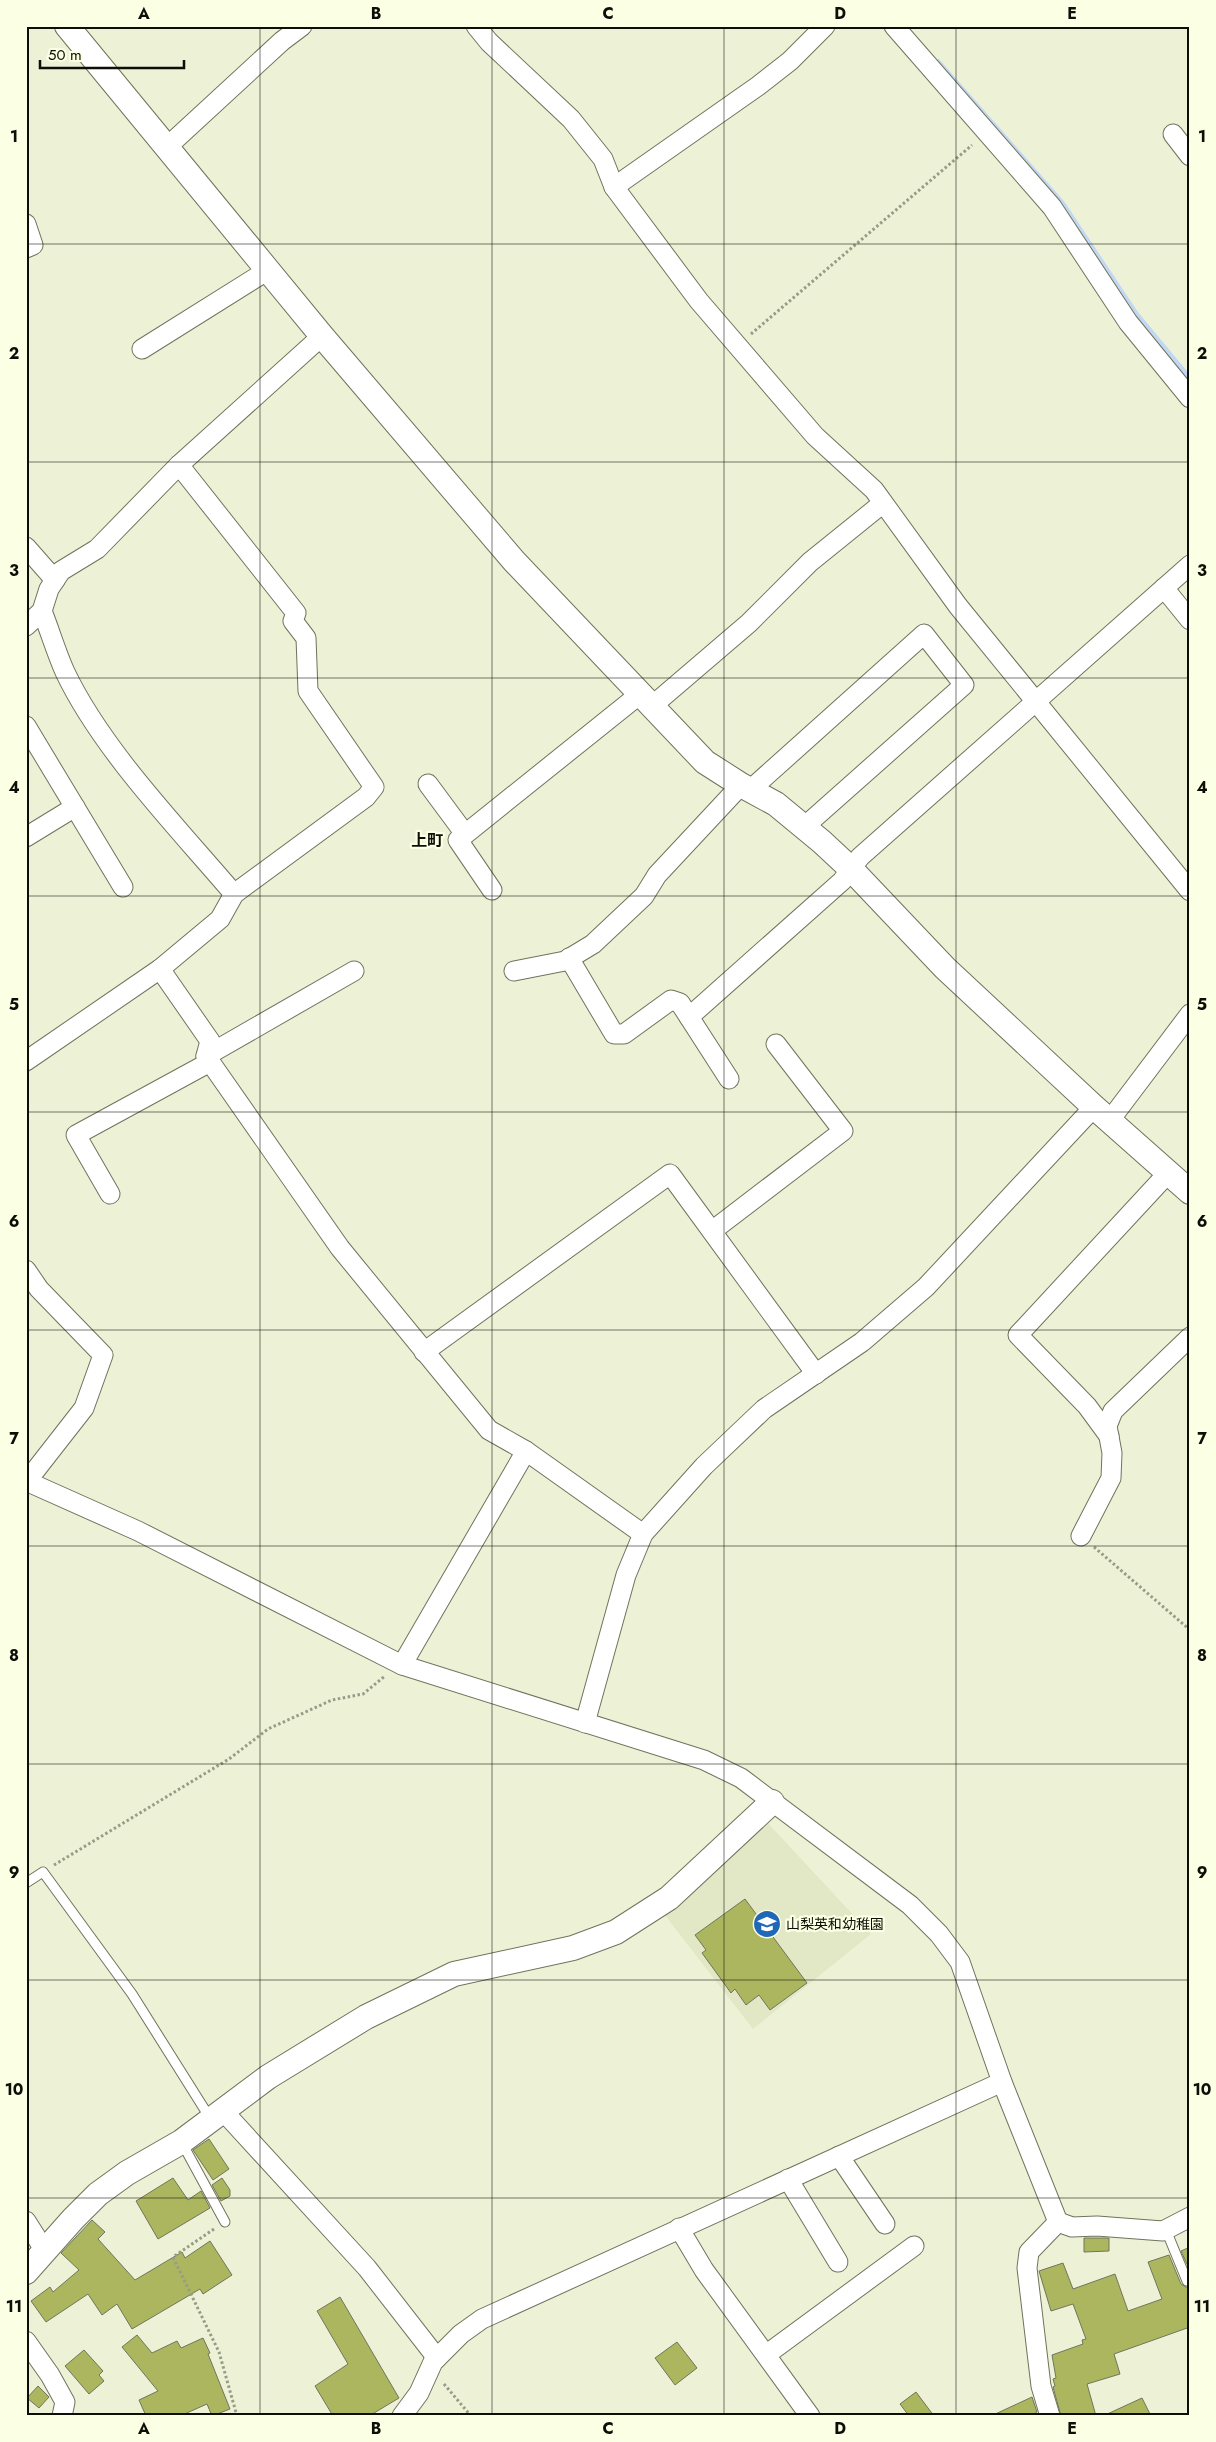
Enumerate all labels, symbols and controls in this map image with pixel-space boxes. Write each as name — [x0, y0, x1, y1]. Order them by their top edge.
text: A — [137, 2, 150, 25]
text: B — [371, 2, 381, 25]
text: C — [602, 2, 614, 25]
text: D — [834, 2, 846, 25]
text: E — [1067, 2, 1077, 25]
scale bar — [40, 38, 184, 70]
text: 50 m — [48, 44, 82, 66]
text: 1 — [10, 125, 18, 148]
text: 1 — [1198, 125, 1206, 148]
text: 2 — [9, 342, 19, 365]
text: 2 — [1197, 342, 1207, 365]
text: 3 — [9, 559, 19, 582]
text: 3 — [1197, 559, 1207, 582]
text: 4 — [8, 776, 20, 799]
text: 4 — [1196, 776, 1208, 799]
district label: 上町 — [411, 829, 443, 852]
text: 5 — [9, 993, 19, 1016]
text: 5 — [1197, 993, 1207, 1016]
text: 6 — [9, 1210, 19, 1233]
text: 6 — [1197, 1210, 1207, 1233]
text: 7 — [9, 1427, 19, 1450]
text: 7 — [1197, 1427, 1207, 1450]
text: 8 — [9, 1644, 19, 1667]
text: 8 — [1197, 1644, 1207, 1667]
text: 9 — [9, 1861, 19, 1884]
text: 9 — [1197, 1861, 1207, 1884]
school or university icon: 山梨英和幼稚園 — [752, 1909, 782, 1939]
place label: 山梨英和幼稚園 — [786, 1914, 884, 1934]
text: 10 — [5, 2078, 23, 2101]
text: 10 — [1193, 2078, 1211, 2101]
text: 11 — [6, 2295, 22, 2318]
text: 11 — [1194, 2295, 1210, 2318]
text: A — [137, 2417, 150, 2440]
text: B — [371, 2417, 381, 2440]
text: C — [602, 2417, 614, 2440]
text: D — [834, 2417, 846, 2440]
text: E — [1067, 2417, 1077, 2440]

